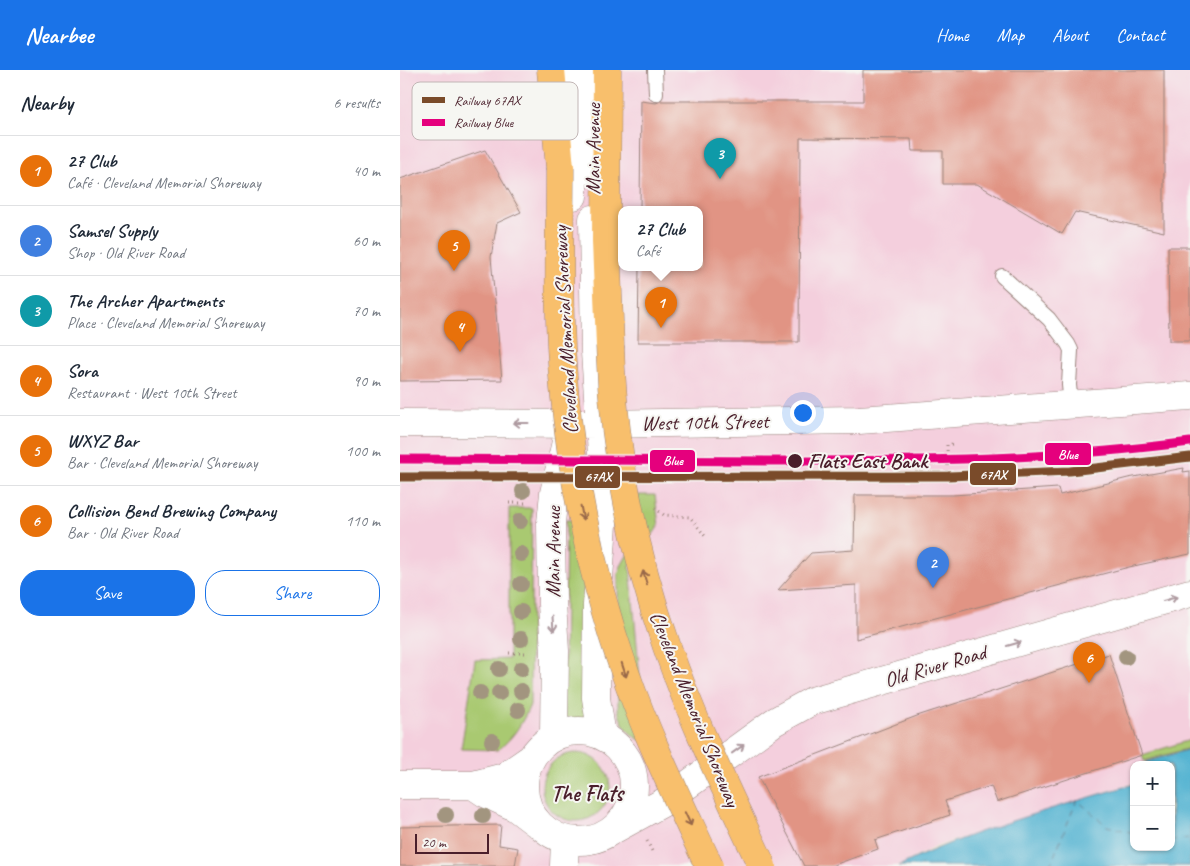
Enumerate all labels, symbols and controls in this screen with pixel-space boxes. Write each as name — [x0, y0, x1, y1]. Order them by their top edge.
text: Nearbee — [25, 20, 93, 50]
text: Home — [936, 24, 969, 46]
text: Map — [997, 24, 1024, 46]
text: About — [1052, 24, 1088, 46]
text: Contact — [1116, 24, 1165, 46]
legend — [412, 82, 578, 140]
text: Nearby — [20, 90, 73, 116]
text: Railway 67AX — [454, 92, 523, 109]
text: 6 results — [333, 93, 380, 113]
street label: Main Avenue — [580, 102, 606, 195]
text: Railway Blue — [454, 114, 515, 131]
pin: 3 — [704, 138, 736, 179]
text: 27 Club — [67, 149, 117, 173]
text: 1 — [32, 161, 40, 181]
text: 40 m — [353, 161, 380, 181]
text: Café · Cleveland Memorial Shoreway — [67, 173, 261, 193]
popup — [618, 206, 703, 271]
text: 27 Club — [636, 217, 685, 241]
text: Samsel Supply — [67, 219, 157, 243]
street label: Cleveland Memorial Shoreway — [546, 224, 583, 435]
pin: 5 — [438, 230, 470, 271]
text: 2 — [32, 231, 40, 251]
text: 60 m — [353, 231, 380, 251]
text: Café — [636, 241, 660, 261]
text: Shop · Old River Road — [67, 243, 185, 263]
pin: 1 — [645, 287, 677, 328]
text: The Archer Apartments — [67, 289, 223, 313]
text: 3 — [32, 301, 40, 321]
text: 70 m — [353, 301, 380, 321]
pin: 4 — [444, 311, 476, 352]
text: Place · Cleveland Memorial Shoreway — [67, 313, 265, 333]
text: Sora — [67, 359, 98, 383]
text: 4 — [32, 371, 40, 391]
text: 90 m — [353, 371, 380, 391]
text: Restaurant · West 10th Street — [67, 383, 237, 403]
your location — [790, 400, 816, 426]
street label: West 10th Street — [641, 408, 771, 436]
one-way arrow — [513, 418, 530, 428]
text: WXYZ Bar — [67, 429, 138, 453]
text: 5 — [33, 441, 39, 461]
text: 100 m — [346, 441, 380, 461]
line badge: Blue — [1044, 442, 1092, 466]
text: Blue — [1058, 446, 1079, 463]
place label: Flats East Bank — [808, 448, 929, 474]
line badge: Blue — [649, 449, 696, 473]
text: Blue — [663, 452, 684, 469]
marker: Flats East Bank — [786, 452, 804, 470]
text: Bar · Cleveland Memorial Shoreway — [67, 453, 257, 473]
line badge: 67AX — [969, 462, 1017, 486]
line badge: 67AX — [574, 465, 621, 489]
text: 67AX — [979, 466, 1009, 483]
text: 67AX — [584, 468, 614, 485]
text: Collision Bend Brewing Company — [67, 499, 276, 523]
street label: Main Avenue — [540, 505, 566, 598]
one-way arrow — [577, 505, 587, 521]
text: 6 — [32, 511, 40, 531]
text: 110 m — [346, 511, 380, 531]
text: Bar · Old River Road — [67, 523, 179, 543]
pin: 2 — [917, 547, 949, 588]
button: Save — [20, 570, 195, 616]
button: Share — [205, 570, 380, 616]
one-way arrow — [640, 570, 650, 586]
one-way arrow — [1162, 594, 1178, 603]
street label: Cleveland Memorial Shoreway — [644, 608, 747, 812]
one-way arrow — [549, 616, 558, 632]
street label: Old River Road — [881, 638, 992, 693]
one-way arrow — [1005, 638, 1021, 648]
pin: 6 — [1073, 642, 1105, 683]
one-way arrow — [620, 661, 630, 677]
one-way arrow — [731, 744, 744, 755]
map controls — [1130, 761, 1175, 851]
button: + — [1130, 761, 1175, 806]
district label: The Flats — [551, 780, 625, 808]
button: − — [1130, 806, 1175, 851]
one-way arrow — [683, 811, 693, 826]
scale bar — [415, 831, 489, 854]
text: 20 m — [422, 834, 446, 851]

